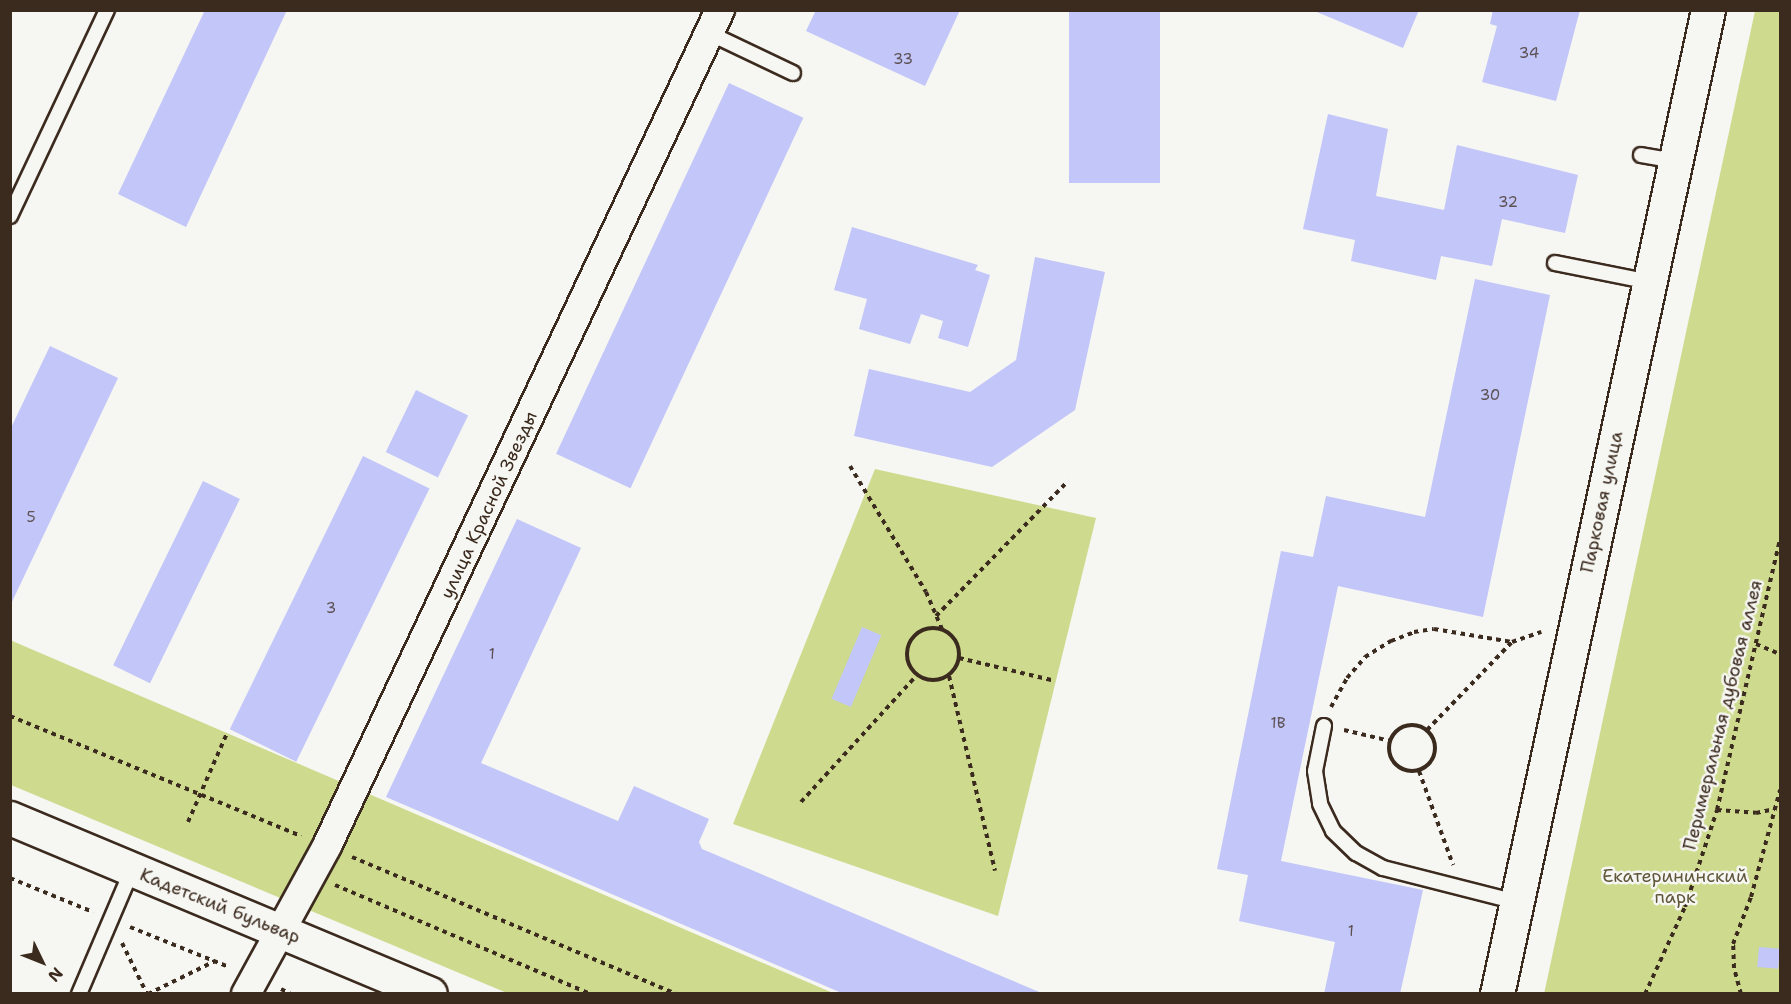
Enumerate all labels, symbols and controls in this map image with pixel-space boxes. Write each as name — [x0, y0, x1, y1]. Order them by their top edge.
house number: 34 — [1519, 45, 1539, 63]
house number: 33 — [893, 51, 913, 69]
house number: 32 — [1498, 194, 1518, 212]
house number: 30 — [1480, 387, 1500, 405]
street label: улица Красной Звезды — [436, 408, 542, 602]
street label: Парковая улица — [1576, 429, 1628, 575]
house number: 5 — [26, 509, 36, 527]
street label: Перимеральная дубовая аллея — [1679, 578, 1767, 852]
house number: 3 — [326, 600, 336, 618]
house number: 1 — [489, 646, 495, 664]
house number: 1В — [1270, 715, 1286, 733]
street label: Кадетский бульвар — [137, 864, 303, 948]
park label: Екатерининский парк — [1602, 866, 1748, 908]
house number: 1 — [1348, 923, 1354, 941]
north arrow — [12, 932, 72, 992]
text: N — [44, 963, 68, 986]

